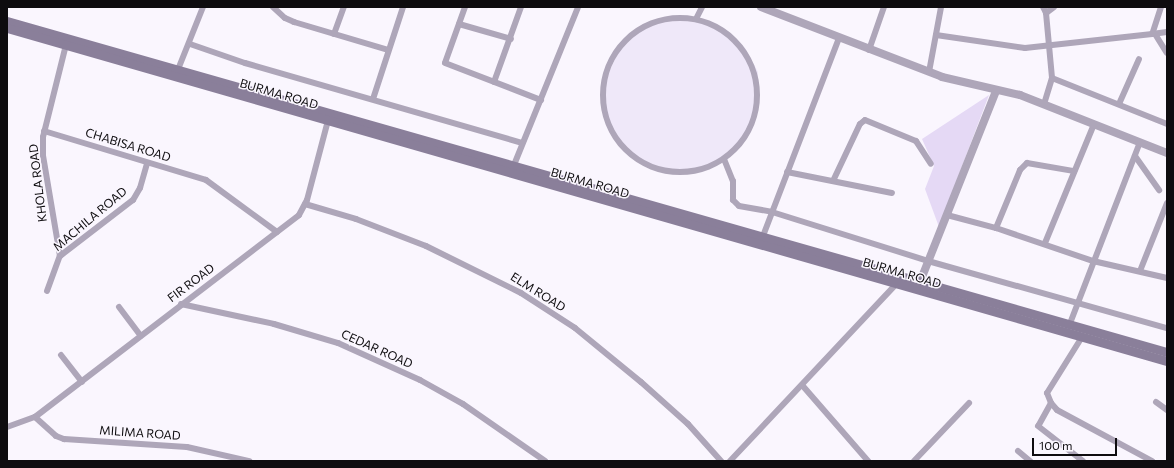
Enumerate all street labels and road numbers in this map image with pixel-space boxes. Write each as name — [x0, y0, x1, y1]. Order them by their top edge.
street label: BURMA ROAD — [238, 76, 320, 112]
street label: CHABISA ROAD — [84, 125, 172, 165]
street label: KHOLA ROAD — [26, 143, 50, 223]
street label: BURMA ROAD — [549, 165, 631, 201]
street label: MACHILA ROAD — [50, 184, 130, 254]
street label: BURMA ROAD — [861, 255, 943, 291]
street label: FIR ROAD — [165, 261, 217, 305]
street label: ELM ROAD — [508, 269, 568, 315]
street label: CEDAR ROAD — [339, 327, 415, 371]
street label: MILIMA ROAD — [99, 423, 181, 443]

